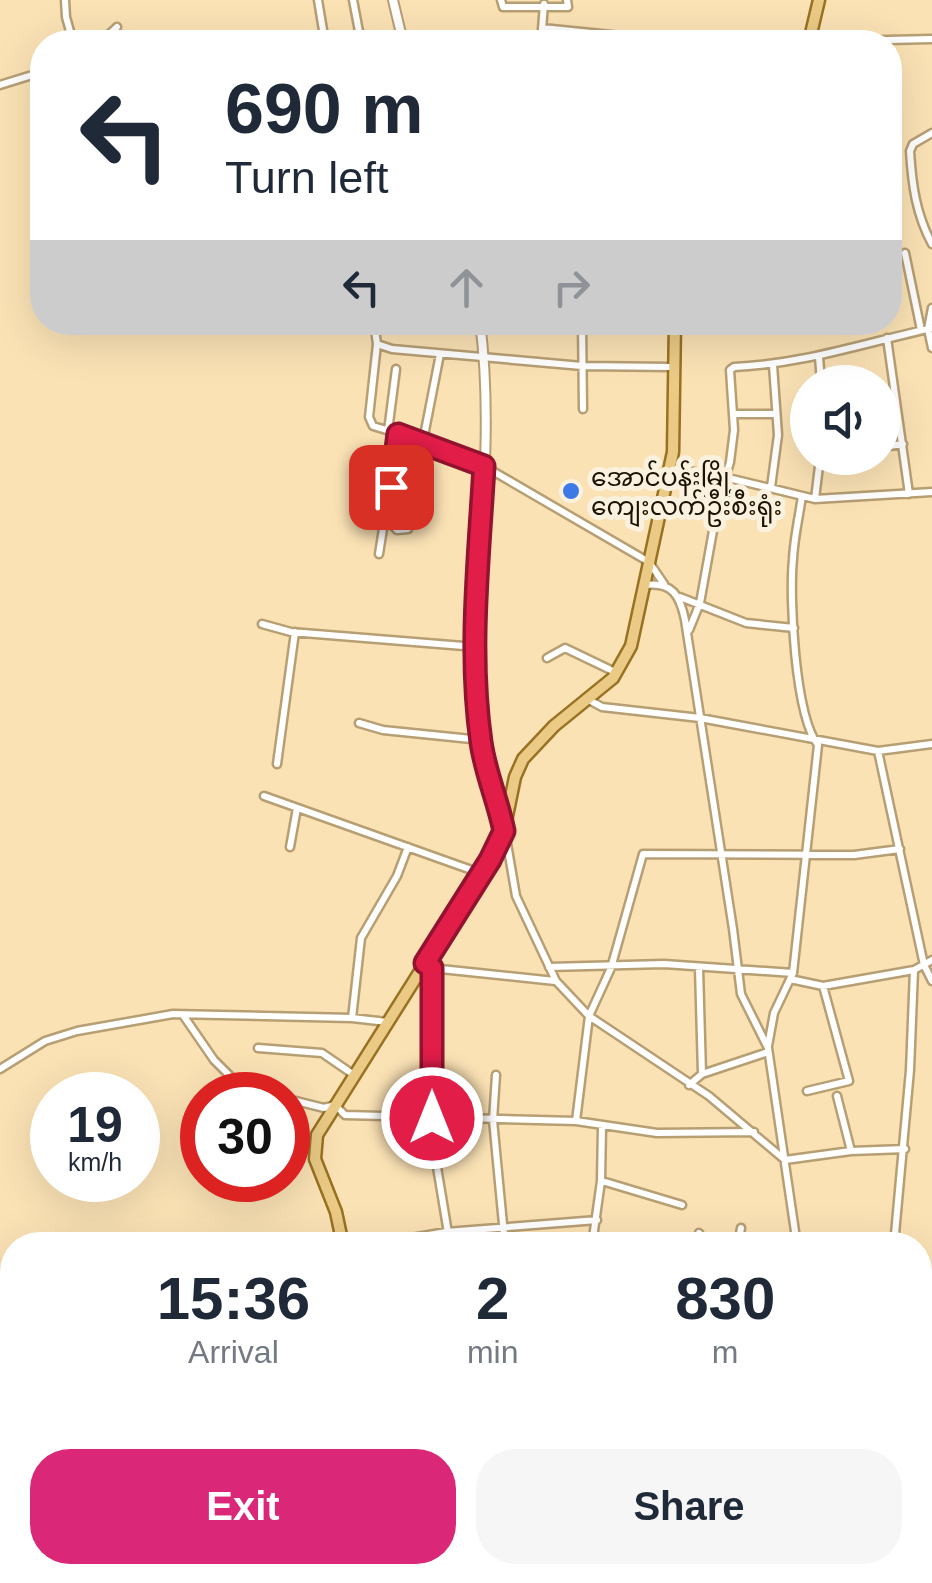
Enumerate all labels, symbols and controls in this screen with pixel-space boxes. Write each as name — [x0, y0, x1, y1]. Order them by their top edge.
icon: left — [60, 70, 190, 200]
text: 690 m — [225, 70, 423, 148]
text: Turn left — [225, 152, 388, 203]
icon: left — [334, 260, 389, 315]
icon: ahead — [439, 260, 494, 315]
icon: right — [544, 260, 599, 315]
map controls — [790, 365, 900, 475]
button: sound — [790, 365, 900, 475]
pin — [349, 445, 434, 530]
icon: arrive — [364, 460, 419, 515]
place label: အောင်ပန်းမြို့ ကျေးလက်ဦးစီးရုံး — [591, 460, 782, 527]
marker: အောင်ပန်းမြို့ ကျေးလက်ဦးစီးရုံး — [560, 480, 582, 502]
position arrow — [380, 1066, 484, 1170]
speed limit sign: 30 — [180, 1072, 310, 1202]
text: 19 — [67, 1097, 123, 1153]
text: km/h — [68, 1148, 122, 1176]
text: 15:36 — [157, 1265, 310, 1332]
text: 2 — [476, 1265, 509, 1332]
text: 830 — [675, 1265, 775, 1332]
text: Arrival — [188, 1334, 279, 1370]
text: min — [467, 1334, 518, 1370]
text: m — [712, 1334, 739, 1370]
button: Exit — [30, 1449, 456, 1564]
button: Share — [476, 1449, 902, 1564]

